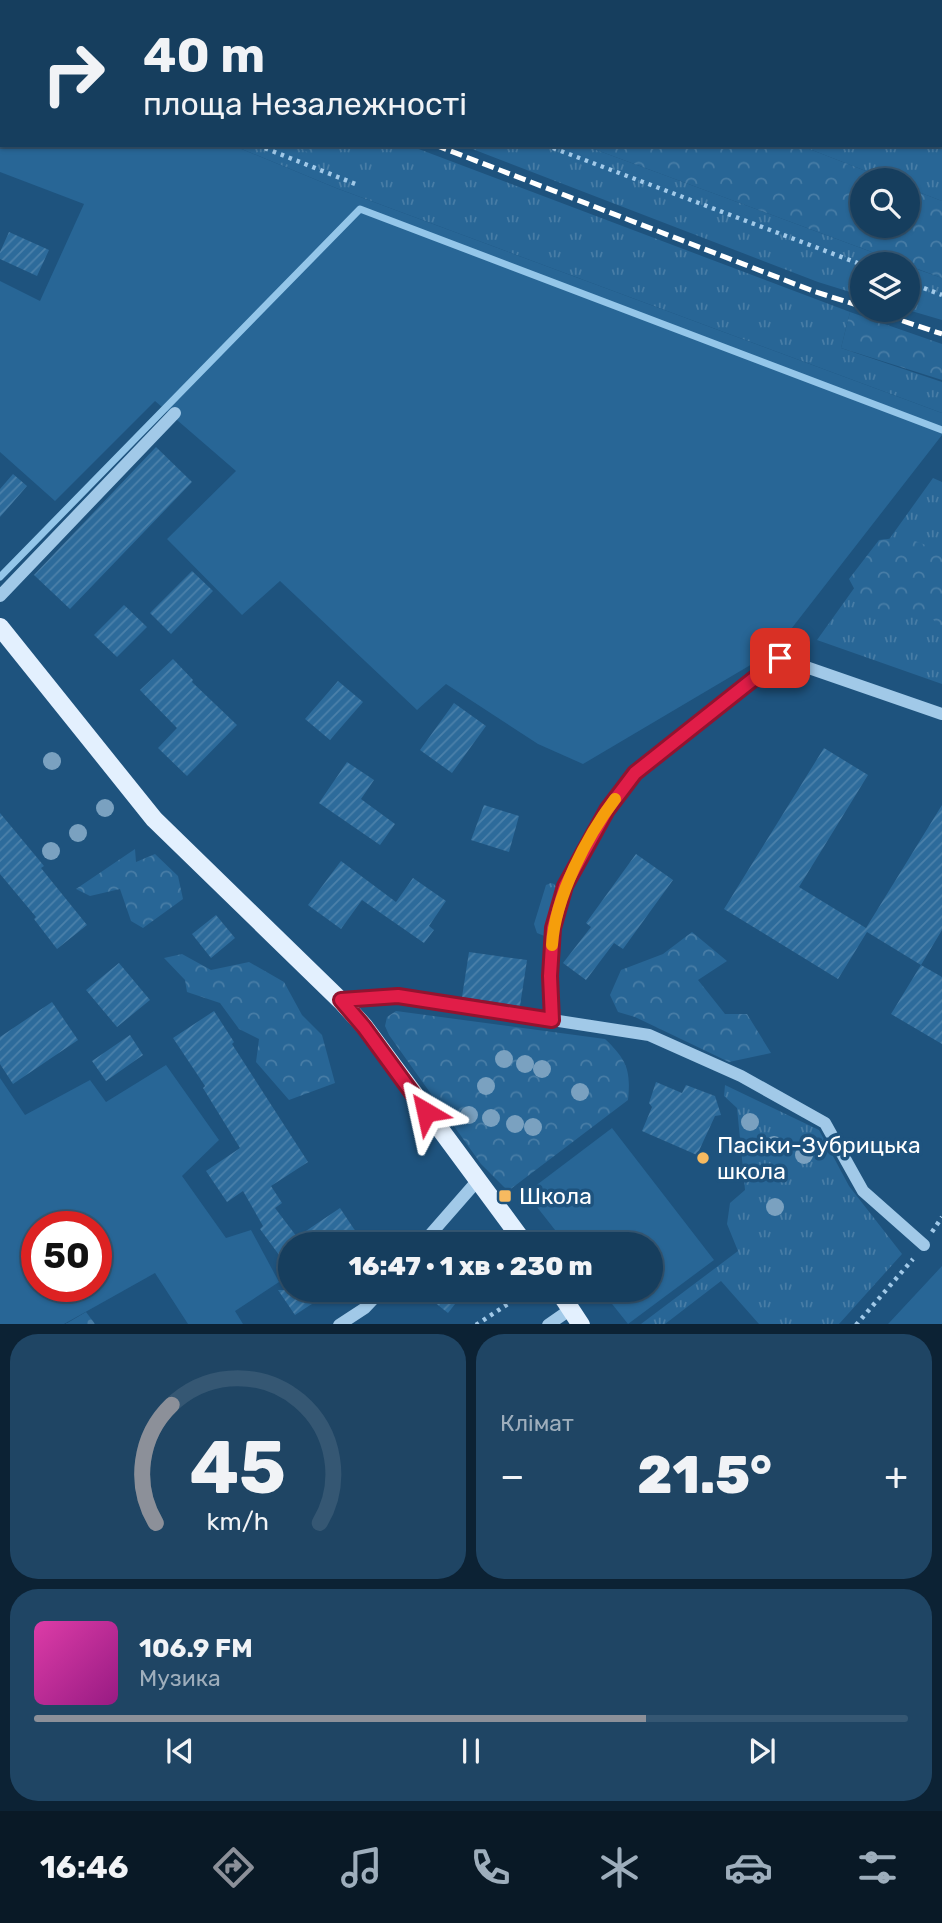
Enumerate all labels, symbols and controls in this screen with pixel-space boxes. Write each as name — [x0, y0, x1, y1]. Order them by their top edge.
text: 40 m — [143, 26, 265, 84]
icon: right — [28, 28, 119, 119]
text: площа Незалежності — [143, 85, 467, 123]
map controls — [850, 168, 920, 322]
button: search — [850, 168, 920, 238]
button: layers — [850, 252, 920, 322]
pin — [750, 628, 810, 688]
icon: arrive — [761, 639, 799, 677]
position arrow — [389, 1075, 463, 1149]
place label: Пасіки-Зубрицька школа — [717, 1131, 921, 1185]
marker: Пасіки-Зубрицька школа — [695, 1150, 711, 1166]
place label: Школа — [519, 1182, 592, 1210]
marker: Школа — [497, 1188, 513, 1204]
speed limit sign: 50 — [21, 1211, 112, 1302]
text: 16:47 · 1 хв · 230 m — [348, 1251, 593, 1282]
text: Клімат — [500, 1409, 574, 1437]
text: 45 — [190, 1425, 286, 1511]
text: 21.5° — [637, 1444, 772, 1506]
text: − — [500, 1453, 525, 1499]
text: + — [884, 1453, 908, 1499]
text: km/h — [207, 1506, 269, 1535]
text: 106.9 FM — [139, 1633, 253, 1664]
text: Музика — [139, 1664, 221, 1692]
icon: previous — [161, 1732, 199, 1770]
icon: pause — [452, 1732, 490, 1770]
icon: next — [743, 1732, 781, 1770]
icon: directions — [209, 1843, 258, 1892]
icon: music — [337, 1843, 386, 1892]
icon: phone — [466, 1843, 515, 1892]
icon: climate — [595, 1843, 644, 1892]
icon: car — [724, 1843, 773, 1892]
icon: filters — [853, 1843, 902, 1892]
text: 16:46 — [40, 1848, 129, 1886]

